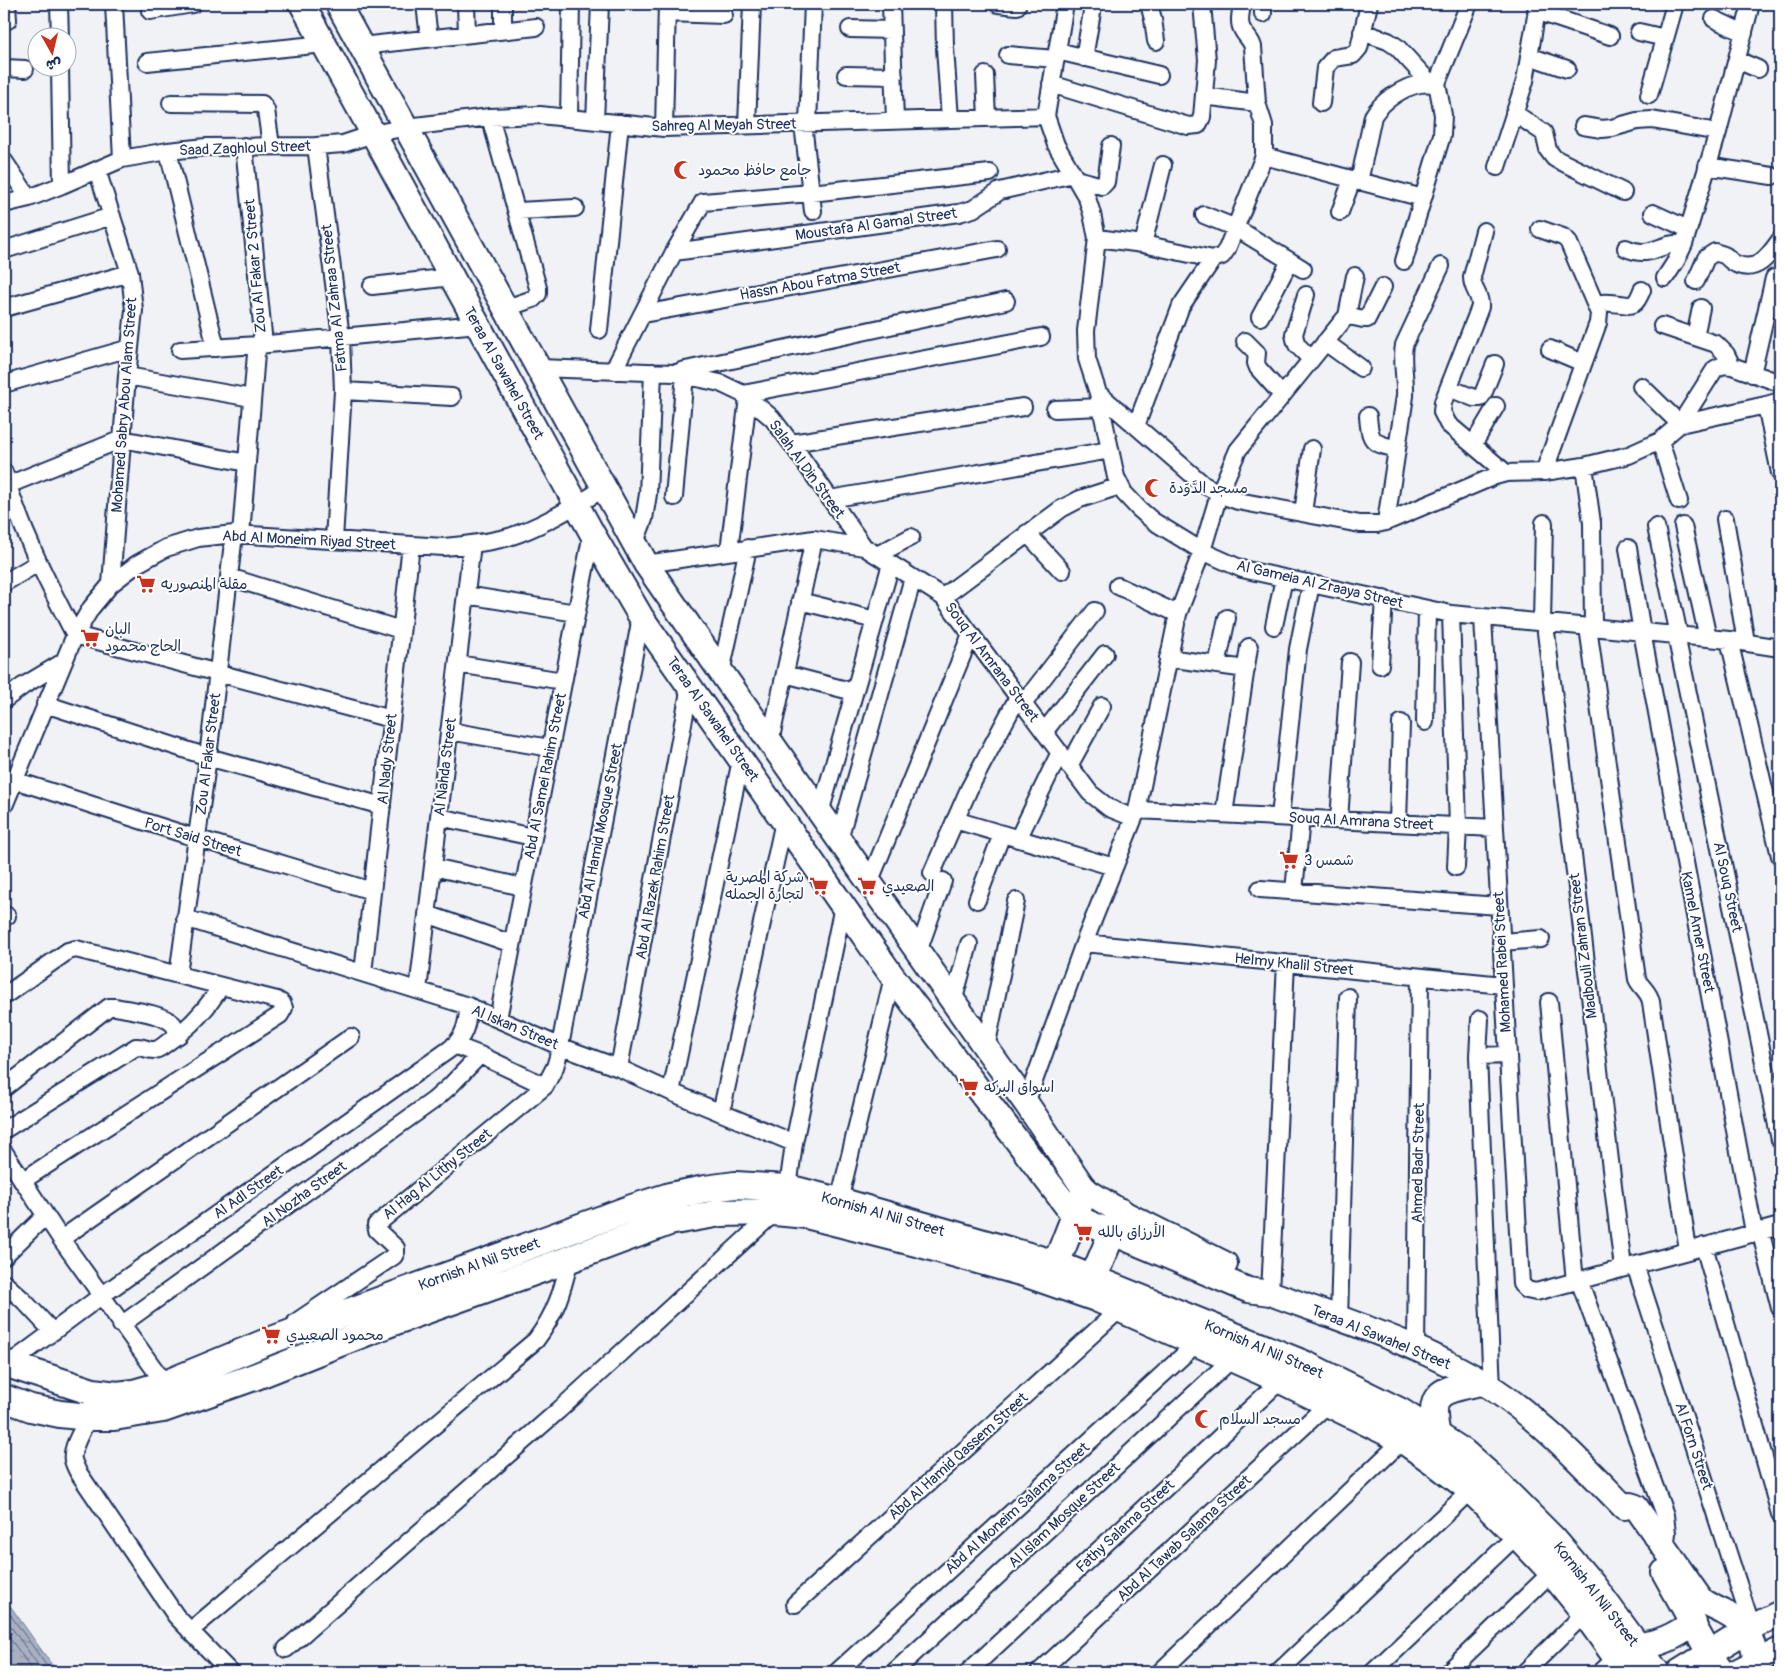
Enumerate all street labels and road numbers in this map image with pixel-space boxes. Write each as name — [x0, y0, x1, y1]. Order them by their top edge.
street label: Sahreg Al Meyah Street — [651, 115, 798, 136]
street label: Saad Zaghloul Street — [179, 137, 312, 160]
street label: Zou Al Fakar 2 Street — [240, 197, 271, 334]
street label: Moustafa Al Gamal Street — [794, 204, 959, 245]
street label: Fatma Al Zahraa Street — [317, 222, 352, 373]
street label: Hassn Abou Fatma Street — [738, 258, 903, 305]
street label: Mohamed Sabry Abou Alam Street — [107, 296, 142, 513]
street label: Teraa Al Sawahel Street — [459, 304, 548, 444]
street label: Salah Al Din Street — [764, 416, 849, 523]
street label: Abd Al Moneim Riyad Street — [222, 526, 397, 555]
street label: Al Gameia Al Zraaya Street — [1235, 556, 1406, 613]
street label: Souq Al Amrana Street — [940, 599, 1043, 727]
street label: Teraa Al Sawahel Street — [662, 653, 764, 786]
street label: Abd Al Samei Rahim Street — [520, 690, 571, 861]
street label: Zou Al Fakar Street — [192, 691, 226, 816]
street label: Al Nady Street — [373, 712, 402, 805]
street label: Al Nahda Street — [430, 716, 461, 817]
street label: Abd Al Hamid Mosque Street — [574, 741, 627, 921]
street label: Abd Al Razek Rahim Street — [632, 792, 680, 961]
street label: Souq Al Amrana Street — [1288, 808, 1435, 835]
street label: Port Said Street — [142, 814, 245, 862]
street label: Al Souq Street — [1709, 840, 1747, 935]
street label: Kamel Amer Street — [1676, 870, 1719, 995]
street label: Madbouli Zahran Street — [1565, 871, 1602, 1020]
street label: Mohamed Rabei Street — [1489, 890, 1516, 1033]
street label: Helmy Khalil Street — [1233, 949, 1355, 980]
street label: Al Iskan Street — [468, 1001, 562, 1055]
street label: Ahmed Badr Street — [1408, 1102, 1429, 1223]
street label: Al Hag Al Lithy Street — [379, 1124, 496, 1224]
street label: Al Nozha Street — [258, 1157, 351, 1232]
street label: Al Adl Street — [210, 1161, 288, 1223]
street label: Kornish Al Nil Street — [819, 1188, 948, 1241]
street label: Kornish Al Nil Street — [416, 1233, 543, 1295]
street label: Teraa Al Sawahel Street — [1308, 1301, 1454, 1374]
street label: Kornish Al Nil Street — [1201, 1316, 1327, 1383]
street label: Abd Al Hamid Qassem Street — [885, 1388, 1033, 1524]
street label: Al Forn Street — [1670, 1400, 1717, 1493]
street label: Abd Al Moneim Salama Street — [941, 1438, 1094, 1578]
street label: Al Islam Mosque Street — [1004, 1458, 1125, 1572]
street label: Abd Al Tawab Salama Street — [1113, 1470, 1256, 1606]
street label: Fathy Salama Street — [1072, 1475, 1179, 1577]
street label: Kornish Al Nil Street — [1549, 1538, 1643, 1651]

